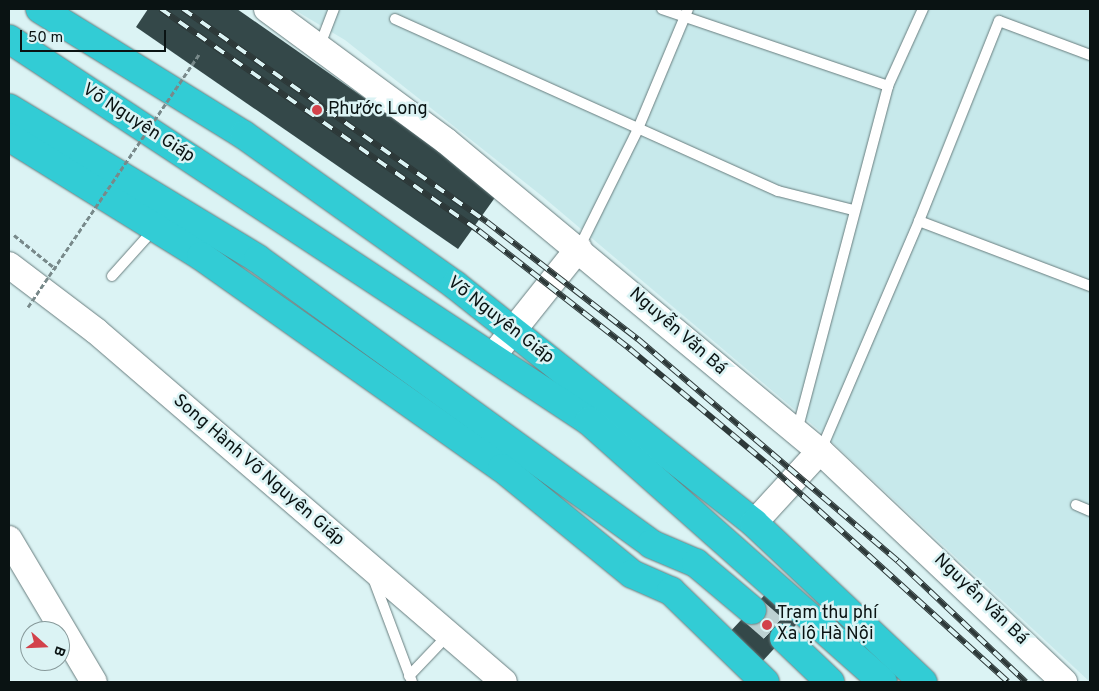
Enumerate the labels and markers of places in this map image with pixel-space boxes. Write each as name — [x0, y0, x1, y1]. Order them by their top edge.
place label: Phước Long — [328, 99, 428, 121]
marker: Phước Long — [310, 103, 324, 117]
place label: Trạm thu phí Xa lộ Hà Nội — [777, 604, 878, 646]
marker: Trạm thu phí Xa lộ Hà Nội — [761, 619, 773, 631]

